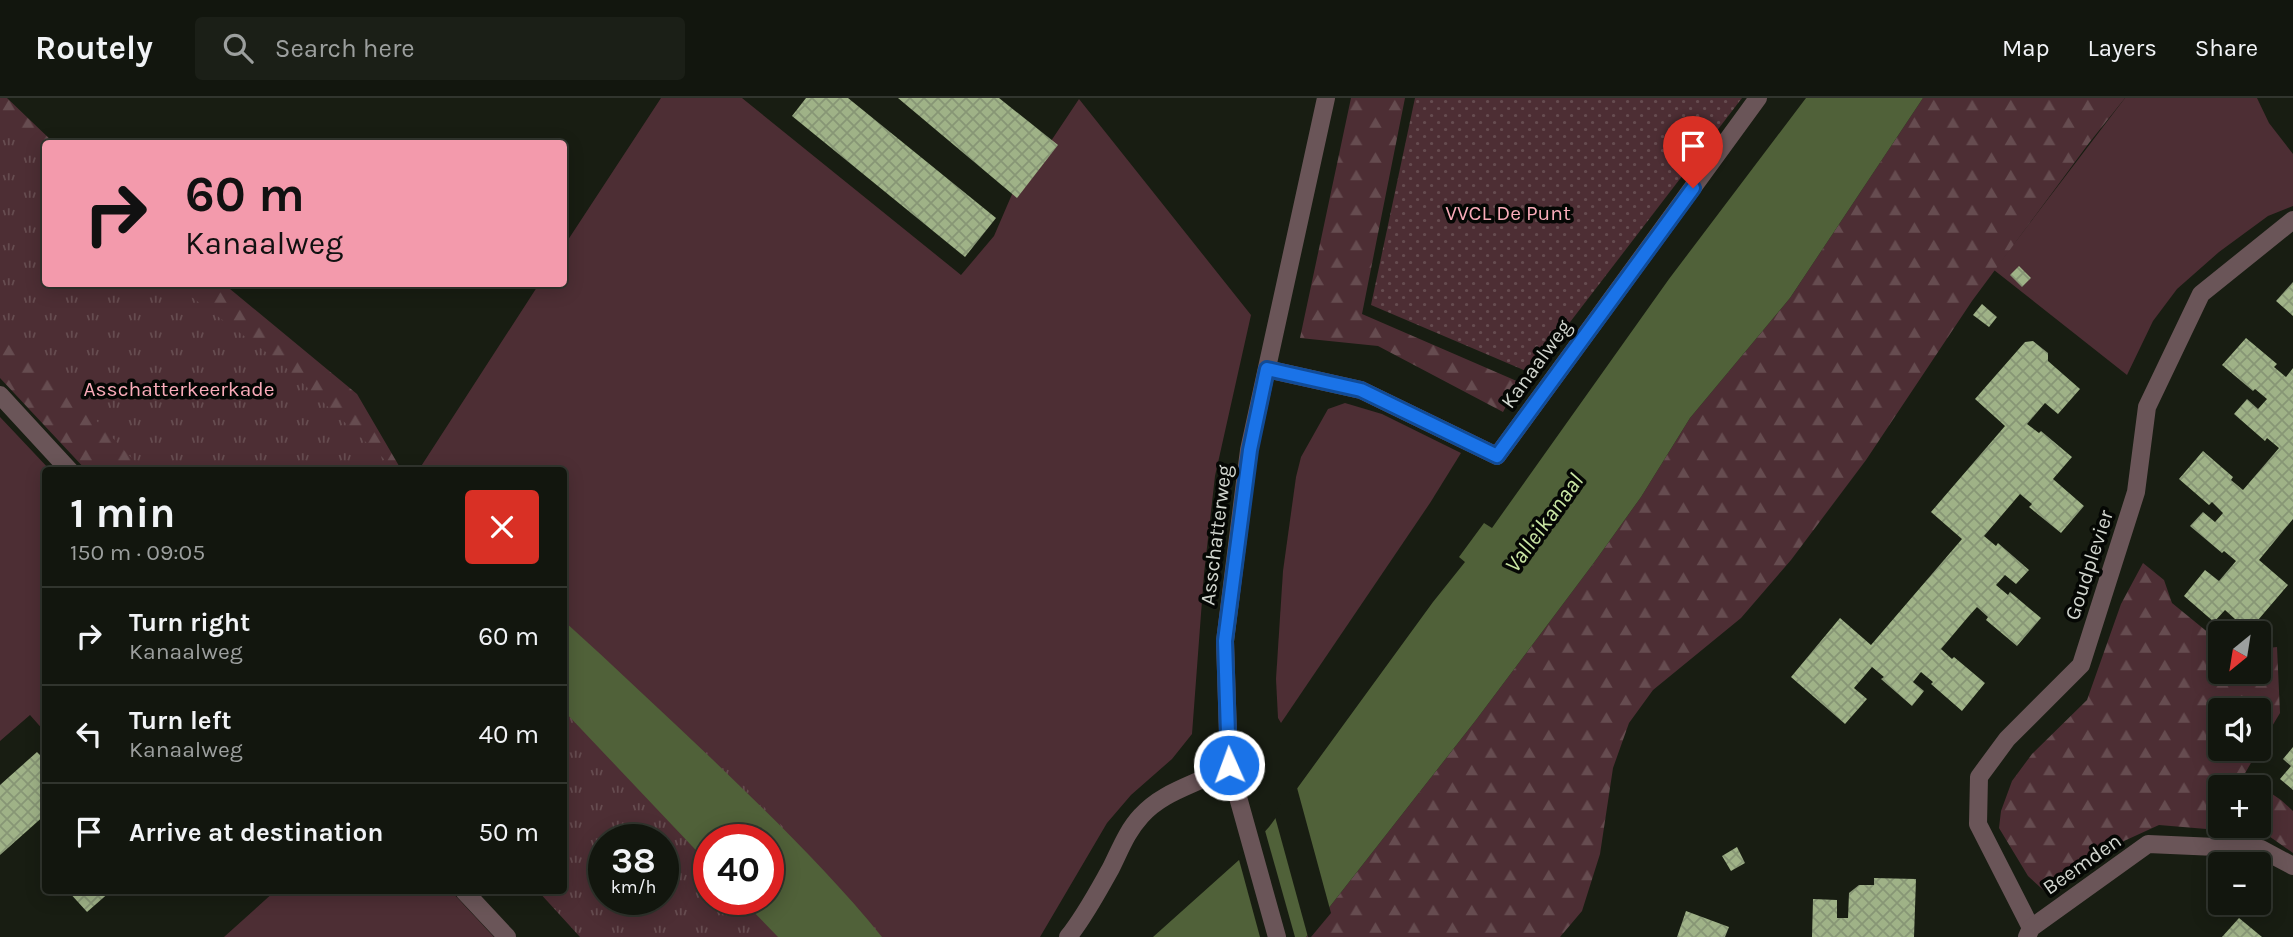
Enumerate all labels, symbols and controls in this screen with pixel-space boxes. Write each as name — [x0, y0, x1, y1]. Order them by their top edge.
search box — [195, 17, 685, 80]
text: Routely — [35, 29, 153, 67]
icon: search — [219, 29, 257, 67]
text: Search here — [275, 33, 415, 64]
text: Map — [2002, 34, 2050, 62]
text: Layers — [2088, 34, 2157, 62]
text: Share — [2195, 34, 2258, 62]
pin — [1663, 116, 1723, 188]
icon: arrive — [1674, 127, 1712, 165]
text: 60 m — [185, 166, 305, 223]
icon: right — [70, 168, 161, 259]
park label: VVCL De Punt — [1445, 201, 1571, 225]
text: Kanaalweg — [185, 225, 343, 262]
street label: Kanaalweg — [1496, 315, 1576, 413]
park label: Asschatterkeerkade — [84, 377, 274, 401]
street label: Asschatterweg — [1195, 463, 1237, 607]
water label: Valleikanaal — [1499, 468, 1589, 578]
text: 1 min — [70, 488, 175, 538]
button: close — [465, 490, 539, 564]
street label: Goudplevier — [2060, 507, 2118, 623]
text: 150 m · 09:05 — [70, 539, 205, 566]
text: Turn right — [129, 607, 250, 638]
icon: right — [70, 617, 108, 655]
text: 60 m — [478, 621, 539, 652]
north arrow — [2208, 621, 2272, 684]
map controls — [2208, 621, 2271, 915]
text: Kanaalweg — [129, 638, 243, 665]
button: sound — [2208, 698, 2271, 761]
text: Turn left — [129, 705, 231, 736]
icon: left — [70, 715, 108, 753]
text: 40 m — [479, 719, 539, 750]
position arrow — [1192, 728, 1266, 802]
text: Kanaalweg — [129, 736, 243, 763]
button: + — [2208, 775, 2271, 838]
icon: arrive — [70, 813, 108, 851]
text: Arrive at destination — [129, 817, 383, 848]
text: 50 m — [478, 817, 539, 848]
speed limit sign: 40 — [693, 824, 784, 915]
street label: Beemden — [2038, 828, 2126, 900]
text: 38 — [611, 840, 656, 881]
button: − — [2208, 852, 2271, 915]
text: km/h — [611, 876, 656, 898]

